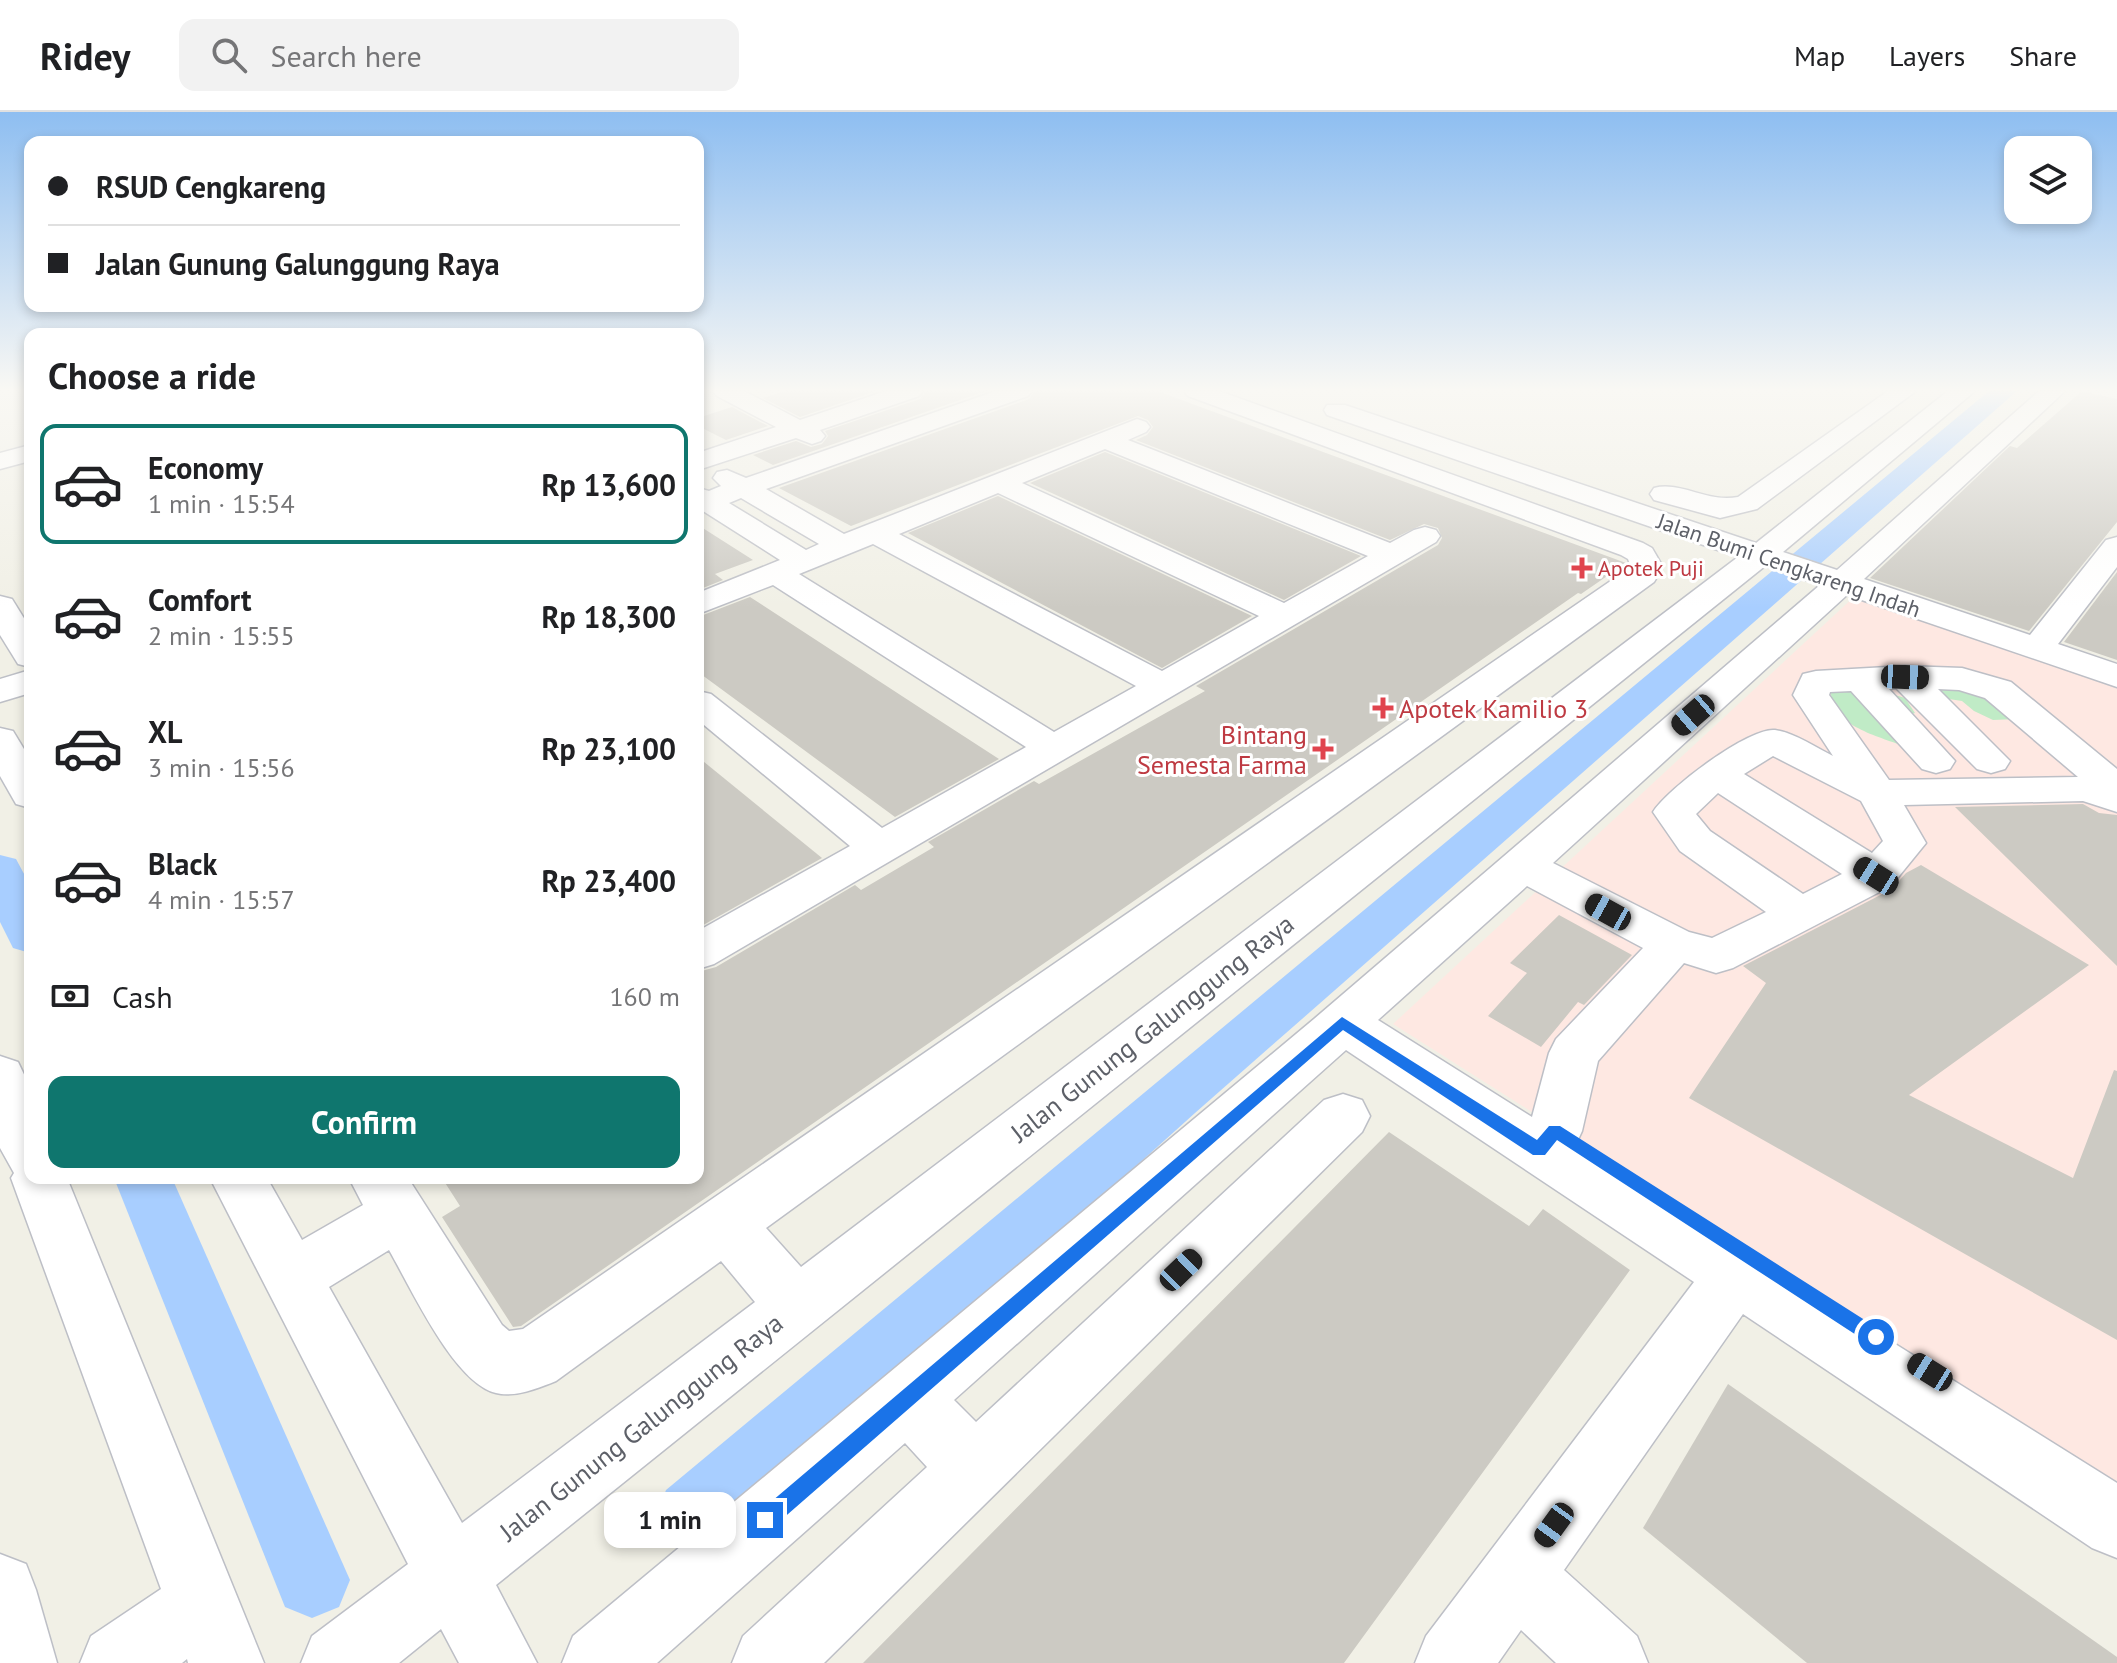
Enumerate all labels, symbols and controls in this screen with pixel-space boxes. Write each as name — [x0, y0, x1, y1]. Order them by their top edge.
search box — [179, 19, 739, 91]
text: Ridey — [40, 31, 131, 80]
icon: search — [207, 33, 251, 77]
text: Search here — [271, 36, 422, 75]
text: Map — [1794, 37, 1845, 74]
text: Layers — [1889, 37, 1965, 74]
text: Share — [2009, 37, 2077, 74]
map controls — [2004, 136, 2092, 224]
button: layers — [2004, 136, 2092, 224]
text: RSUD Cengkareng — [96, 167, 326, 206]
text: Jalan Gunung Galunggung Raya — [96, 244, 500, 283]
text: Choose a ride — [48, 352, 256, 399]
icon: car — [52, 448, 124, 520]
text: Economy — [148, 448, 263, 487]
text: Rp 13,600 — [542, 465, 676, 504]
text: 1 min · 15:54 — [148, 487, 295, 520]
street label: Jalan Bumi Cengkareng Indah — [1653, 506, 1924, 623]
place label: Apotek Puji — [1598, 554, 1704, 582]
marker: Apotek Puji — [1573, 559, 1591, 577]
icon: car — [52, 580, 124, 652]
text: Comfort — [148, 580, 251, 619]
text: Rp 18,300 — [542, 597, 676, 636]
text: 2 min · 15:55 — [148, 619, 295, 652]
car — [1881, 664, 1929, 690]
car — [1667, 690, 1719, 740]
place label: Apotek Kamilio 3 — [1399, 692, 1588, 725]
marker: Apotek Kamilio 3 — [1374, 699, 1392, 717]
icon: car — [52, 712, 124, 784]
text: XL — [148, 712, 182, 751]
place label: Bintang Semesta Farma — [1137, 718, 1307, 781]
text: Rp 23,100 — [542, 729, 676, 768]
marker: Bintang Semesta Farma — [1314, 740, 1332, 758]
text: 3 min · 15:56 — [148, 751, 295, 784]
icon: car — [52, 844, 124, 916]
text: Black — [148, 844, 217, 883]
car — [1849, 853, 1903, 899]
text: Rp 23,400 — [542, 861, 676, 900]
text: 4 min · 15:57 — [148, 883, 295, 916]
car — [1581, 890, 1635, 934]
street label: Jalan Gunung Galunggung Raya — [1003, 907, 1300, 1149]
icon: cash — [48, 974, 92, 1018]
text: Cash — [112, 977, 173, 1016]
text: 160 m — [609, 980, 680, 1013]
button: Confirm — [48, 1076, 680, 1168]
car — [1155, 1245, 1207, 1295]
street label: Jalan Gunung Galunggung Raya — [492, 1306, 789, 1548]
route start — [1858, 1319, 1894, 1355]
car — [1903, 1349, 1957, 1395]
callout: 1 min — [605, 1492, 737, 1548]
car — [1530, 1499, 1578, 1551]
route end — [747, 1502, 783, 1538]
text: 1 min — [638, 1503, 702, 1536]

